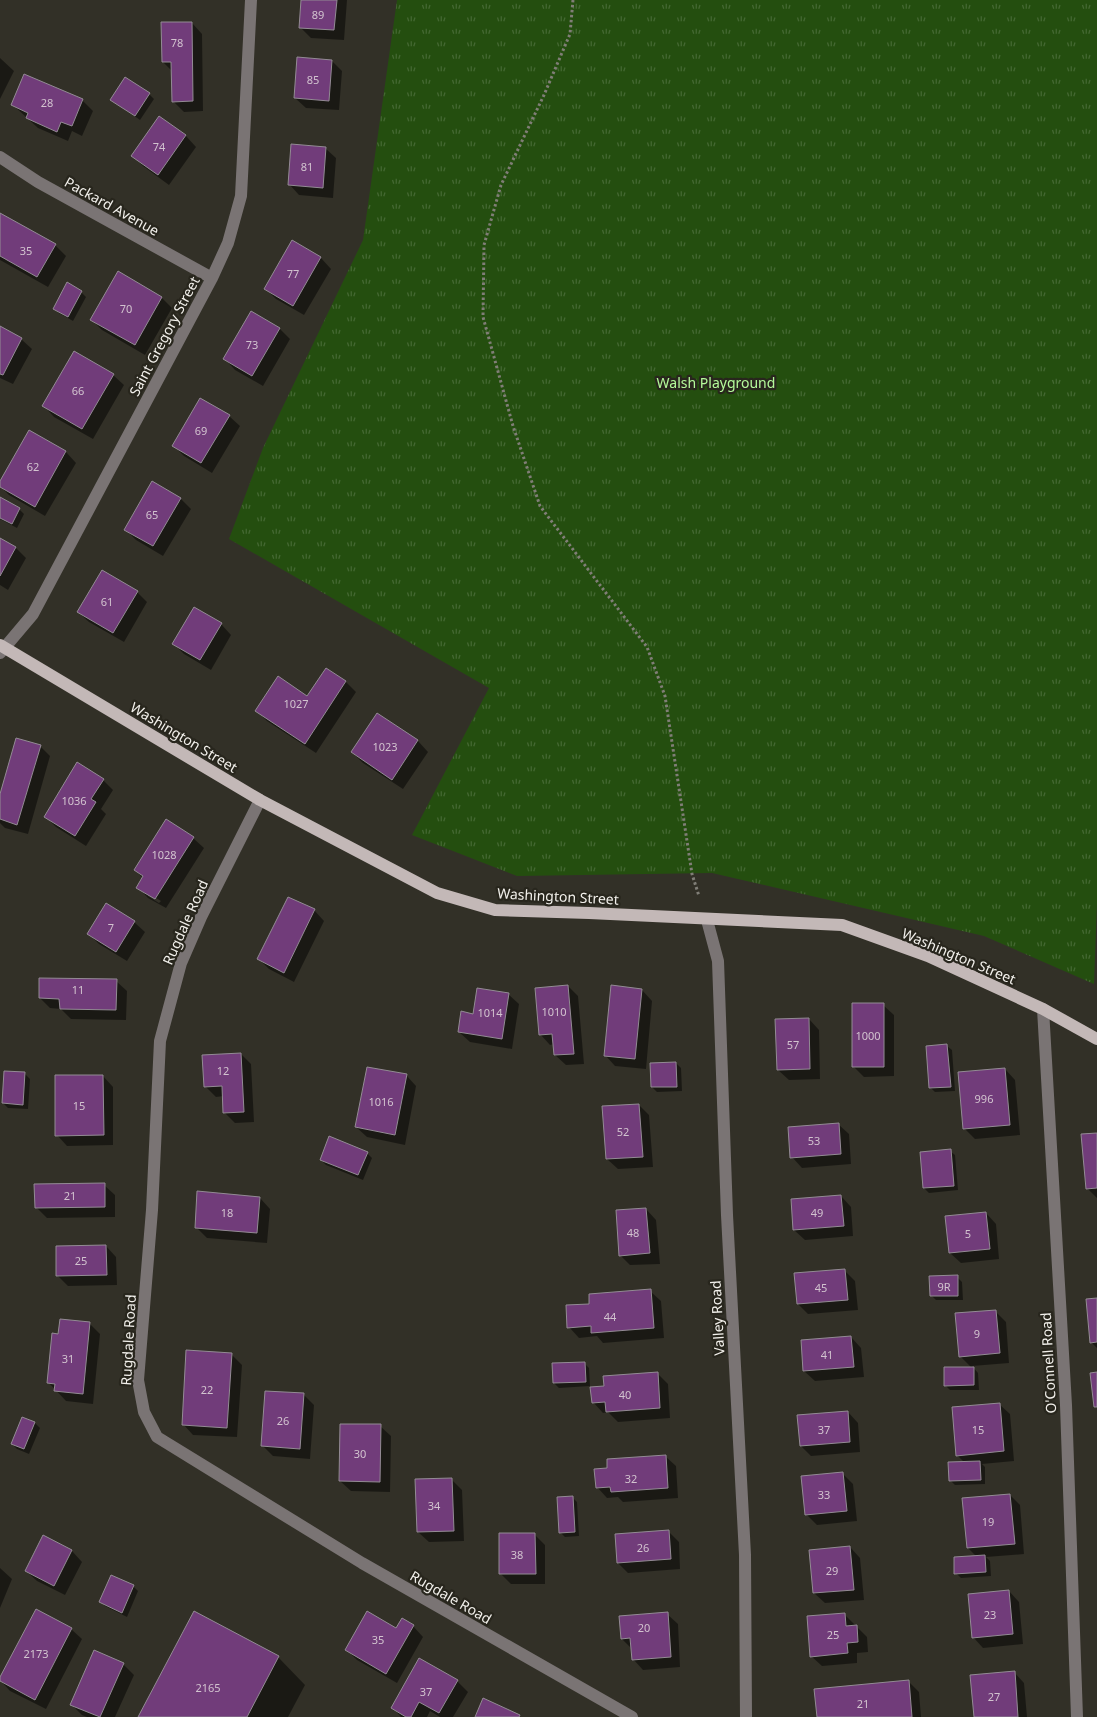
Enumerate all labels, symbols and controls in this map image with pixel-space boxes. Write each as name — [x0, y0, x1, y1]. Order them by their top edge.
house number: 89 — [312, 7, 324, 22]
house number: 78 — [171, 35, 183, 50]
house number: 85 — [307, 72, 319, 87]
house number: 28 — [41, 95, 53, 110]
house number: 74 — [153, 139, 166, 154]
house number: 81 — [301, 159, 313, 174]
street label: Packard Avenue — [61, 172, 163, 240]
house number: 35 — [20, 243, 32, 258]
house number: 77 — [287, 266, 299, 281]
street label: Saint Gregory Street — [124, 273, 204, 399]
house number: 70 — [120, 301, 132, 316]
house number: 73 — [246, 337, 258, 352]
park label: Walsh Playground — [657, 373, 775, 392]
house number: 66 — [72, 383, 84, 398]
house number: 69 — [195, 423, 207, 438]
house number: 62 — [27, 459, 39, 474]
house number: 65 — [146, 507, 158, 522]
house number: 61 — [101, 594, 113, 609]
house number: 1027 — [283, 696, 309, 711]
street label: Washington Street — [127, 698, 241, 776]
house number: 1023 — [372, 739, 398, 754]
house number: 1036 — [61, 793, 87, 808]
house number: 1028 — [151, 847, 177, 862]
street label: Rugdale Road — [158, 876, 212, 968]
street label: Washington Street — [497, 883, 619, 909]
house number: 7 — [108, 920, 114, 935]
street label: Washington Street — [899, 923, 1019, 989]
house number: 11 — [72, 982, 84, 997]
house number: 1010 — [541, 1004, 567, 1019]
house number: 1014 — [477, 1005, 503, 1020]
house number: 1000 — [855, 1028, 881, 1043]
house number: 57 — [787, 1037, 799, 1052]
house number: 12 — [217, 1063, 229, 1078]
house number: 996 — [975, 1091, 993, 1106]
house number: 1016 — [368, 1094, 394, 1109]
house number: 15 — [73, 1098, 85, 1113]
house number: 52 — [617, 1124, 629, 1139]
house number: 53 — [808, 1133, 820, 1148]
house number: 21 — [64, 1188, 76, 1203]
house number: 18 — [221, 1205, 233, 1220]
house number: 49 — [811, 1205, 823, 1220]
house number: 48 — [627, 1225, 639, 1240]
house number: 5 — [965, 1226, 971, 1241]
house number: 25 — [75, 1253, 87, 1268]
house number: 9R — [937, 1279, 951, 1294]
street label: Valley Road — [706, 1280, 728, 1356]
house number: 45 — [815, 1280, 827, 1295]
street label: Rugdale Road — [116, 1294, 140, 1386]
house number: 44 — [604, 1309, 617, 1324]
street label: O'Connell Road — [1036, 1312, 1060, 1414]
house number: 9 — [974, 1326, 980, 1341]
house number: 41 — [821, 1347, 833, 1362]
house number: 31 — [62, 1351, 74, 1366]
house number: 22 — [201, 1382, 213, 1397]
house number: 40 — [619, 1387, 631, 1402]
house number: 26 — [277, 1413, 289, 1428]
house number: 37 — [818, 1422, 830, 1437]
house number: 15 — [972, 1422, 984, 1437]
house number: 30 — [354, 1446, 366, 1461]
house number: 32 — [625, 1471, 637, 1486]
house number: 33 — [818, 1487, 830, 1502]
house number: 34 — [428, 1498, 441, 1513]
house number: 19 — [982, 1514, 994, 1529]
house number: 26 — [637, 1540, 649, 1555]
house number: 38 — [511, 1547, 523, 1562]
house number: 29 — [826, 1563, 838, 1578]
street label: Rugdale Road — [407, 1566, 495, 1628]
house number: 23 — [984, 1607, 996, 1622]
house number: 20 — [638, 1620, 650, 1635]
house number: 25 — [827, 1627, 839, 1642]
house number: 35 — [372, 1632, 384, 1647]
house number: 2173 — [23, 1646, 49, 1661]
house number: 2165 — [195, 1680, 221, 1695]
house number: 37 — [420, 1684, 432, 1699]
house number: 27 — [988, 1689, 1000, 1704]
house number: 21 — [857, 1696, 869, 1711]

